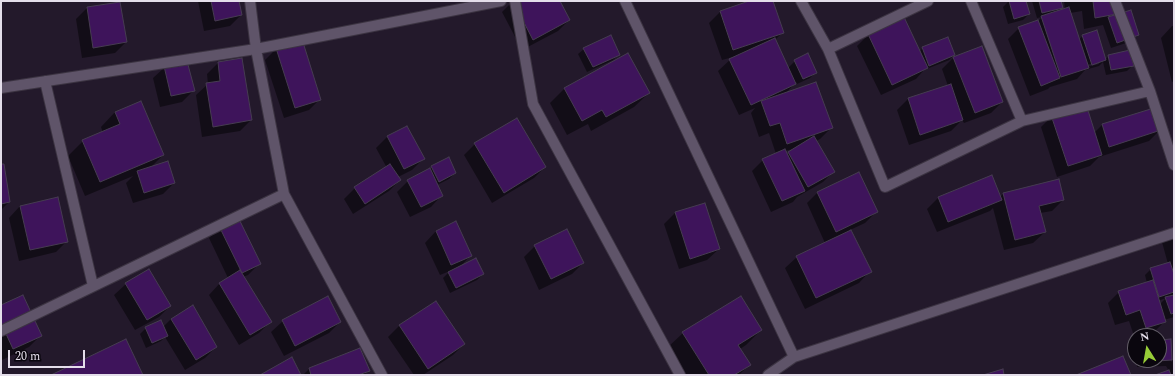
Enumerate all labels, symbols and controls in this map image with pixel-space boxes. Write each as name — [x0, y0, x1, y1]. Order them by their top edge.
north arrow — [1127, 328, 1167, 368]
text: N — [1139, 328, 1151, 346]
scale bar — [10, 342, 87, 368]
text: 20 m — [15, 347, 40, 366]

